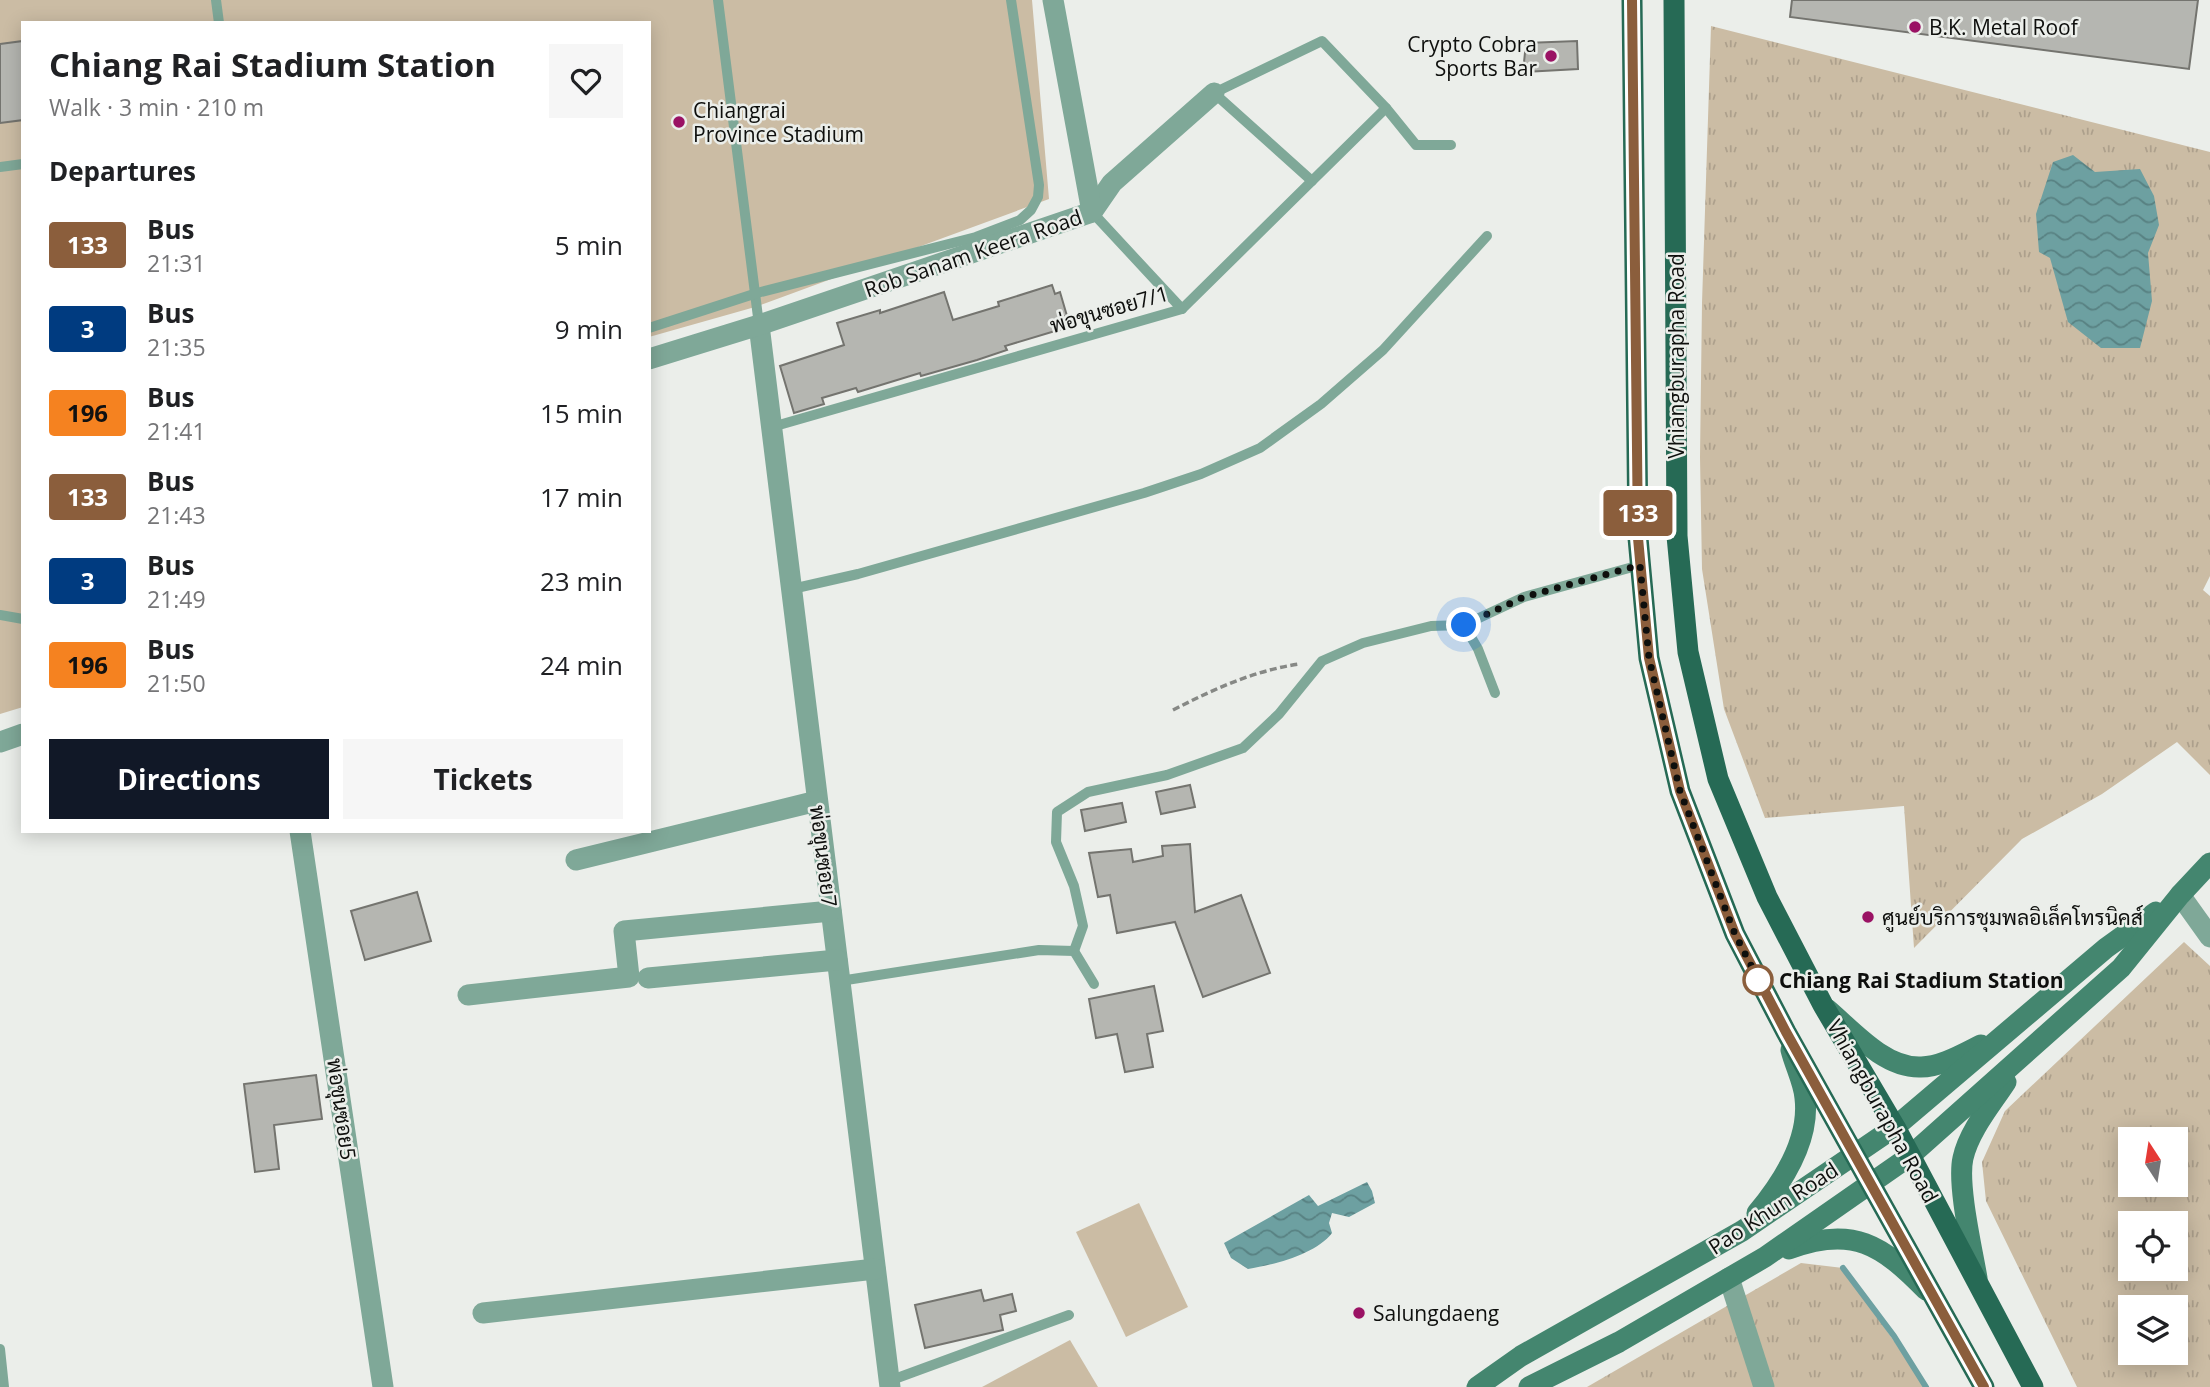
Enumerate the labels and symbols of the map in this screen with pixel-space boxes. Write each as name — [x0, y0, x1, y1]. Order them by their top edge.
place label: B.K. Metal Roof — [1929, 13, 2080, 41]
marker: B.K. Metal Roof — [1907, 19, 1923, 35]
place label: Crypto Cobra Sports Bar — [1407, 30, 1537, 82]
marker: Crypto Cobra Sports Bar — [1543, 48, 1559, 64]
place label: Chiangrai Province Stadium — [693, 96, 864, 148]
marker: Chiangrai Province Stadium — [671, 114, 687, 130]
street label: Rob Sanam Keera Road — [860, 203, 1086, 303]
street label: Vhiangburapha Road — [1662, 253, 1690, 459]
street label: พ่อขุนซอย7/1 — [1046, 279, 1172, 340]
line badge: 133 — [1598, 490, 1678, 536]
your location — [1446, 607, 1481, 642]
street label: พ่อขุนซอย7 — [803, 803, 844, 909]
place label: ศูนย์บริการชุมพลอิเล็คโทรนิคส์ — [1882, 903, 2143, 933]
marker: ศูนย์บริการชุมพลอิเล็คโทรนิคส์ — [1860, 909, 1876, 925]
marker: Chiang Rai Stadium Station — [1743, 965, 1773, 995]
place label: Chiang Rai Stadium Station — [1779, 966, 2063, 994]
street label: Vhiangburapha Road — [1821, 1014, 1945, 1208]
street label: พ่อขุนซอย5 — [320, 1056, 363, 1162]
north arrow — [2118, 1127, 2188, 1197]
street label: Pao Khun Road — [1703, 1156, 1843, 1260]
place label: Salungdaeng — [1373, 1299, 1499, 1327]
marker: Salungdaeng — [1351, 1305, 1367, 1321]

